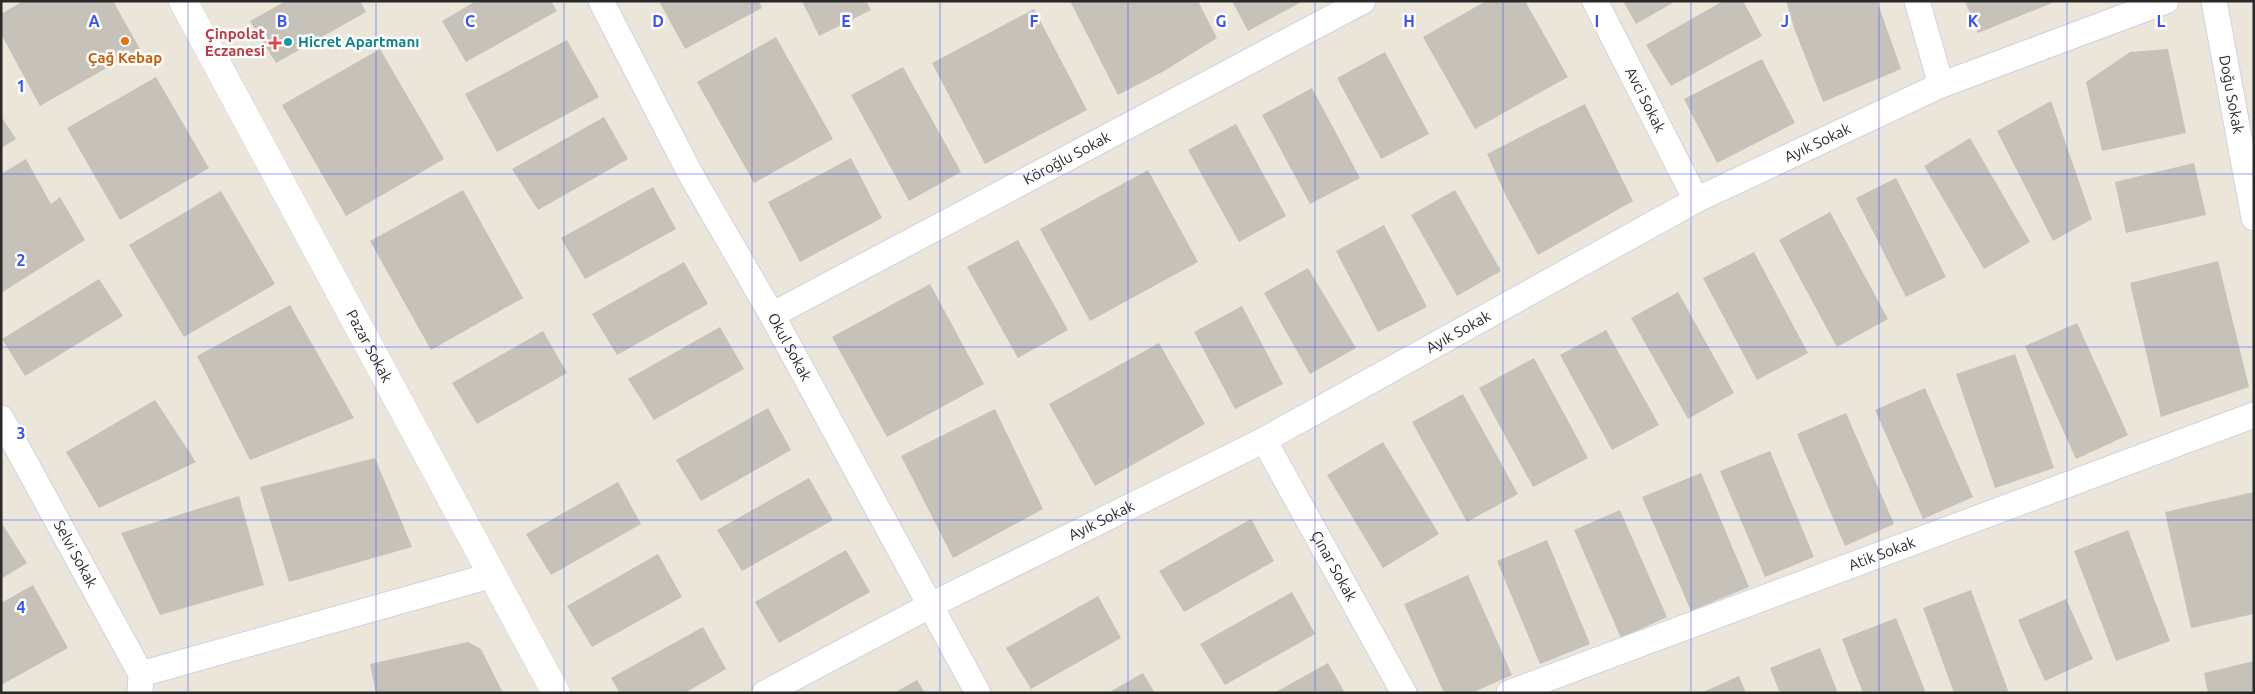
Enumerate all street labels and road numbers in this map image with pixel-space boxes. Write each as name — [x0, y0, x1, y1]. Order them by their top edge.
street label: Doğu Sokak — [2216, 54, 2247, 135]
street label: Avci Sokak — [1622, 64, 1669, 135]
street label: Ayık Sokak — [1782, 120, 1854, 165]
street label: Köroğlu Sokak — [1020, 128, 1114, 188]
street label: Pazar Sokak — [343, 307, 396, 385]
street label: Ayık Sokak — [1423, 307, 1494, 356]
street label: Okul Sokak — [765, 310, 815, 384]
street label: Ayık Sokak — [1065, 497, 1137, 544]
street label: Selvi Sokak — [51, 517, 101, 591]
street label: Çınar Sokak — [1308, 528, 1361, 604]
street label: Atik Sokak — [1846, 533, 1918, 574]

